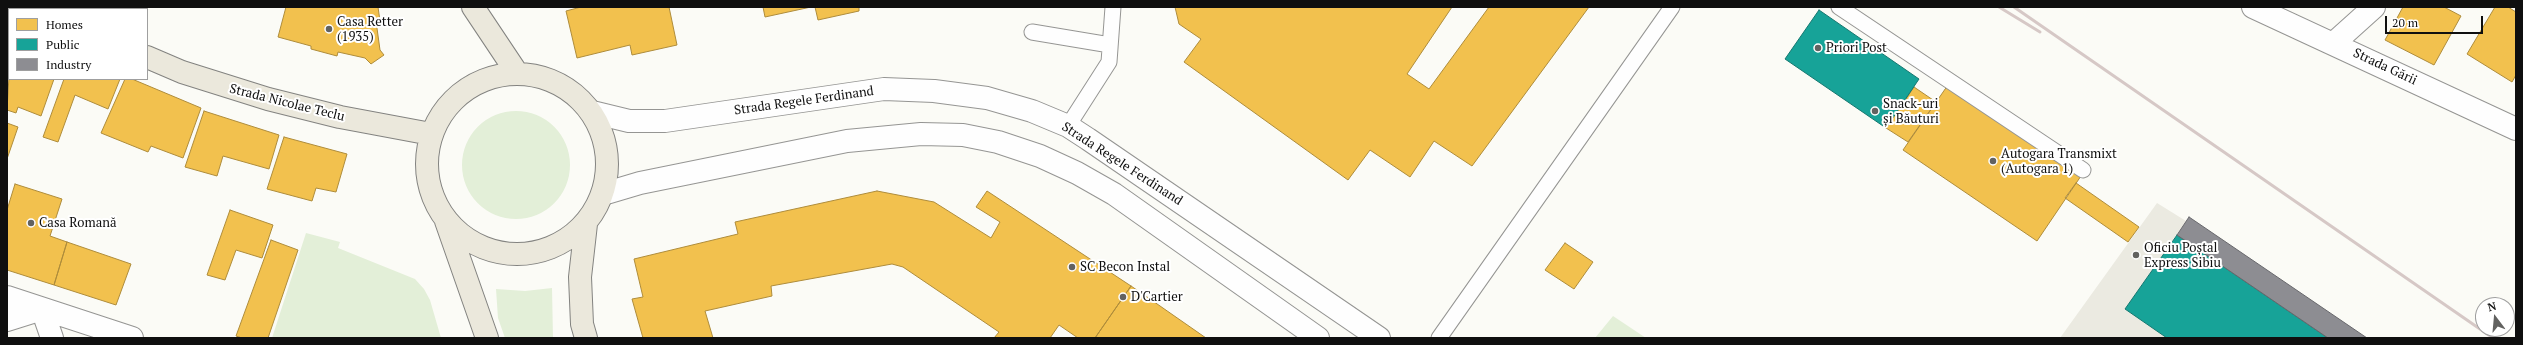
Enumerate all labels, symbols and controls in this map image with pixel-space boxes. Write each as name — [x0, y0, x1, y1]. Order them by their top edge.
legend — [8, 8, 148, 80]
scale bar — [2387, 8, 2485, 34]
place label: Casa Retter (1935) — [337, 14, 403, 45]
text: 20 m — [2392, 15, 2418, 30]
text: Homes — [46, 17, 83, 32]
marker: Casa Retter (1935) — [324, 24, 334, 34]
text: Public — [46, 37, 79, 52]
place label: Priori Post — [1826, 40, 1887, 56]
marker: Priori Post — [1813, 43, 1823, 53]
street label: Strada Gării — [2351, 45, 2419, 89]
text: Industry — [46, 57, 91, 72]
street label: Strada Nicolae Teclu — [228, 81, 346, 125]
street label: Strada Regele Ferdinand — [733, 83, 875, 119]
place label: Snack-uri și Băuturi — [1883, 96, 1939, 127]
marker: Snack-uri și Băuturi — [1870, 106, 1880, 116]
street label: Strada Regele Ferdinand — [1059, 119, 1185, 209]
place label: Autogara Transmixt (Autogara 1) — [2001, 146, 2117, 177]
marker: Autogara Transmixt (Autogara 1) — [1988, 156, 1998, 166]
place label: Casa Romană — [39, 215, 117, 231]
marker: Casa Romană — [26, 218, 36, 228]
place label: Oficiu Poștal Express Sibiu — [2144, 240, 2221, 271]
marker: Oficiu Poștal Express Sibiu — [2131, 250, 2141, 260]
place label: SC Becon Instal — [1080, 259, 1170, 275]
marker: SC Becon Instal — [1067, 262, 1077, 272]
place label: D'Cartier — [1131, 289, 1183, 305]
marker: D'Cartier — [1118, 292, 1128, 302]
north arrow — [2475, 297, 2515, 337]
text: N — [2486, 299, 2498, 314]

